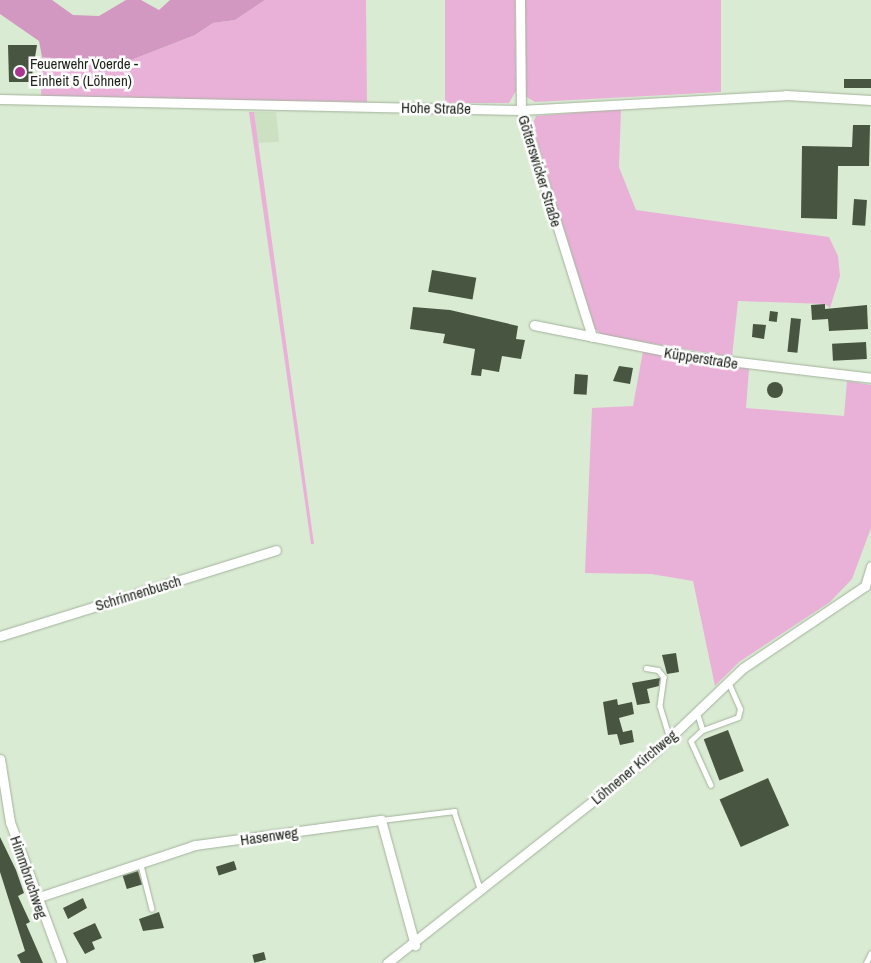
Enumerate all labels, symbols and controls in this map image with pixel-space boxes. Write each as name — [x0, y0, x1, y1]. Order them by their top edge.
place label: Feuerwehr Voerde - Einheit 5 (Löhnen) — [30, 54, 138, 89]
marker: Feuerwehr Voerde - Einheit 5 (Löhnen) — [14, 66, 26, 78]
street label: Hohe Straße — [401, 98, 471, 118]
street label: Götterswicker Straße — [514, 113, 566, 229]
street label: Küpperstraße — [663, 343, 739, 373]
street label: Schrinnenbusch — [93, 571, 183, 615]
street label: Löhnener Kirchweg — [587, 726, 681, 808]
street label: Hasenweg — [239, 823, 299, 849]
street label: Himmbruchweg — [6, 833, 52, 921]

